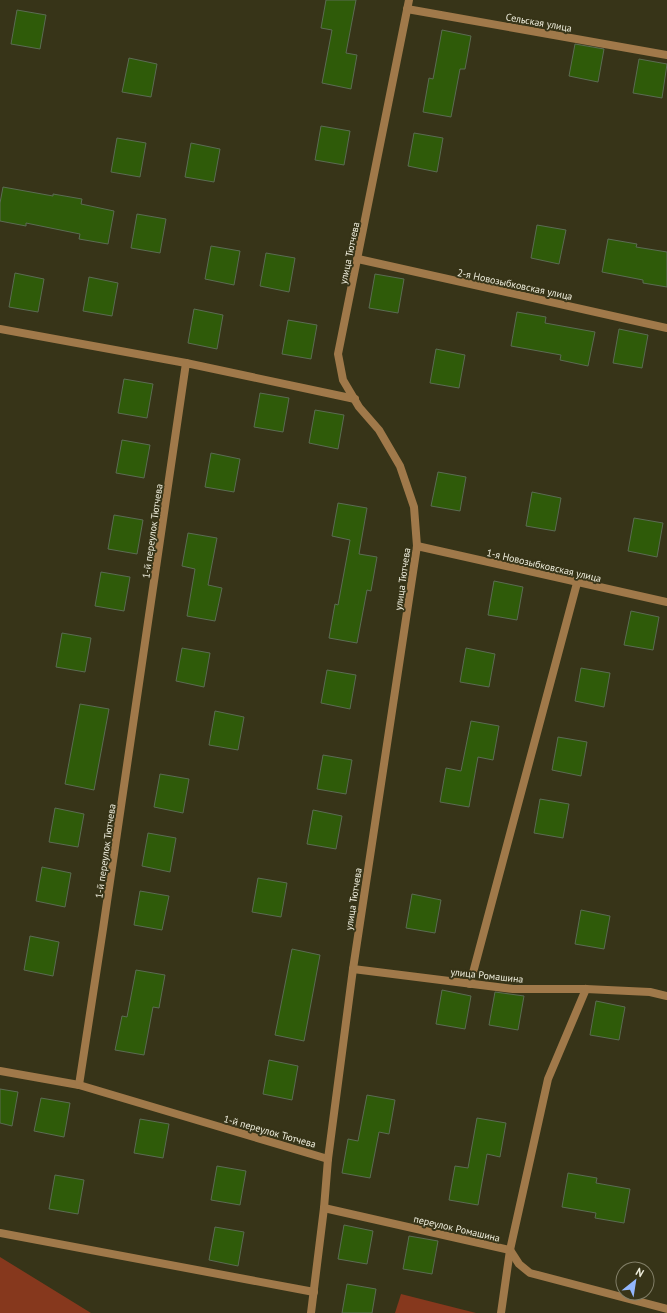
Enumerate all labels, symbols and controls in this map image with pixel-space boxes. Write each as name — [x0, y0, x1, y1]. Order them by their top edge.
street label: Сельская улица — [505, 10, 573, 35]
street label: улица Тютчева — [337, 221, 362, 285]
street label: 2-я Новозыбковская улица — [456, 266, 574, 303]
street label: 1-й переулок Тютчева — [139, 483, 166, 579]
street label: 1-я Новозыбковская улица — [485, 546, 603, 585]
street label: улица Тютчева — [392, 547, 413, 611]
street label: 1-й переулок Тютчева — [92, 803, 119, 899]
street label: улица Тютчева — [342, 867, 365, 931]
street label: улица Ромашина — [450, 965, 524, 986]
street label: 1-й переулок Тютчева — [222, 1112, 318, 1151]
street label: переулок Ромашина — [412, 1212, 501, 1245]
north arrow — [615, 1261, 655, 1301]
text: N — [633, 1264, 647, 1280]

